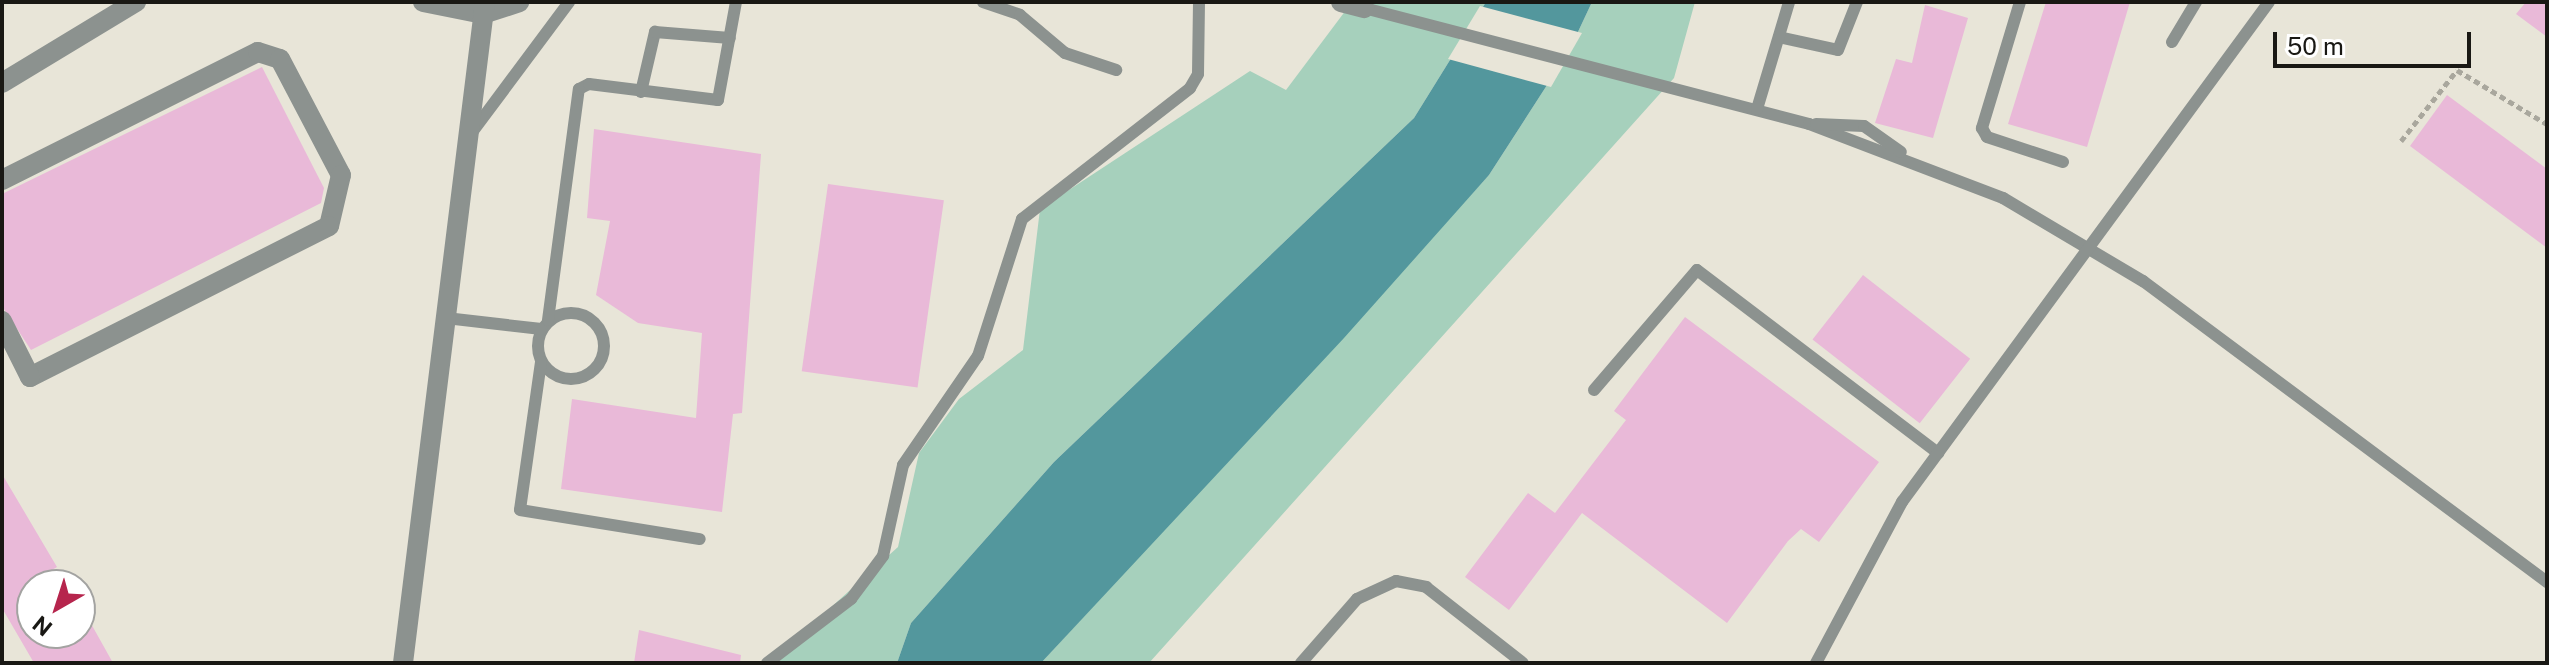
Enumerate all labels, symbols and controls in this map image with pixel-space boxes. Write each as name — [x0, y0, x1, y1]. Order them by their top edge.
scale bar — [2277, 16, 2475, 66]
text: 50 m — [2287, 32, 2344, 60]
north arrow — [16, 569, 96, 649]
text: N — [27, 611, 57, 642]

